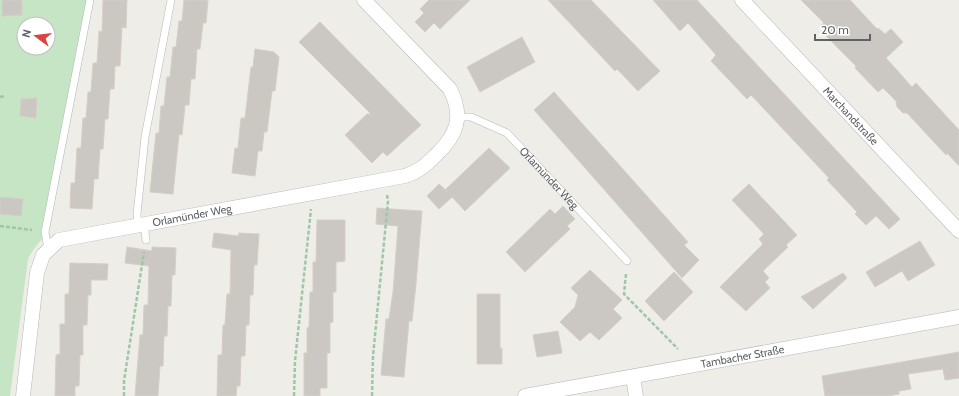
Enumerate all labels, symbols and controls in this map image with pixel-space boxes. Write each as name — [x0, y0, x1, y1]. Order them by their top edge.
north arrow — [16, 16, 56, 56]
scale bar — [815, 16, 870, 42]
text: 20 m — [821, 22, 849, 37]
text: N — [19, 28, 34, 39]
street label: Marchandstraße — [820, 84, 882, 148]
street label: Orlamünder Weg — [517, 144, 582, 212]
street label: Orlamünder Weg — [151, 201, 233, 230]
street label: Tambacher Straße — [699, 342, 786, 371]

